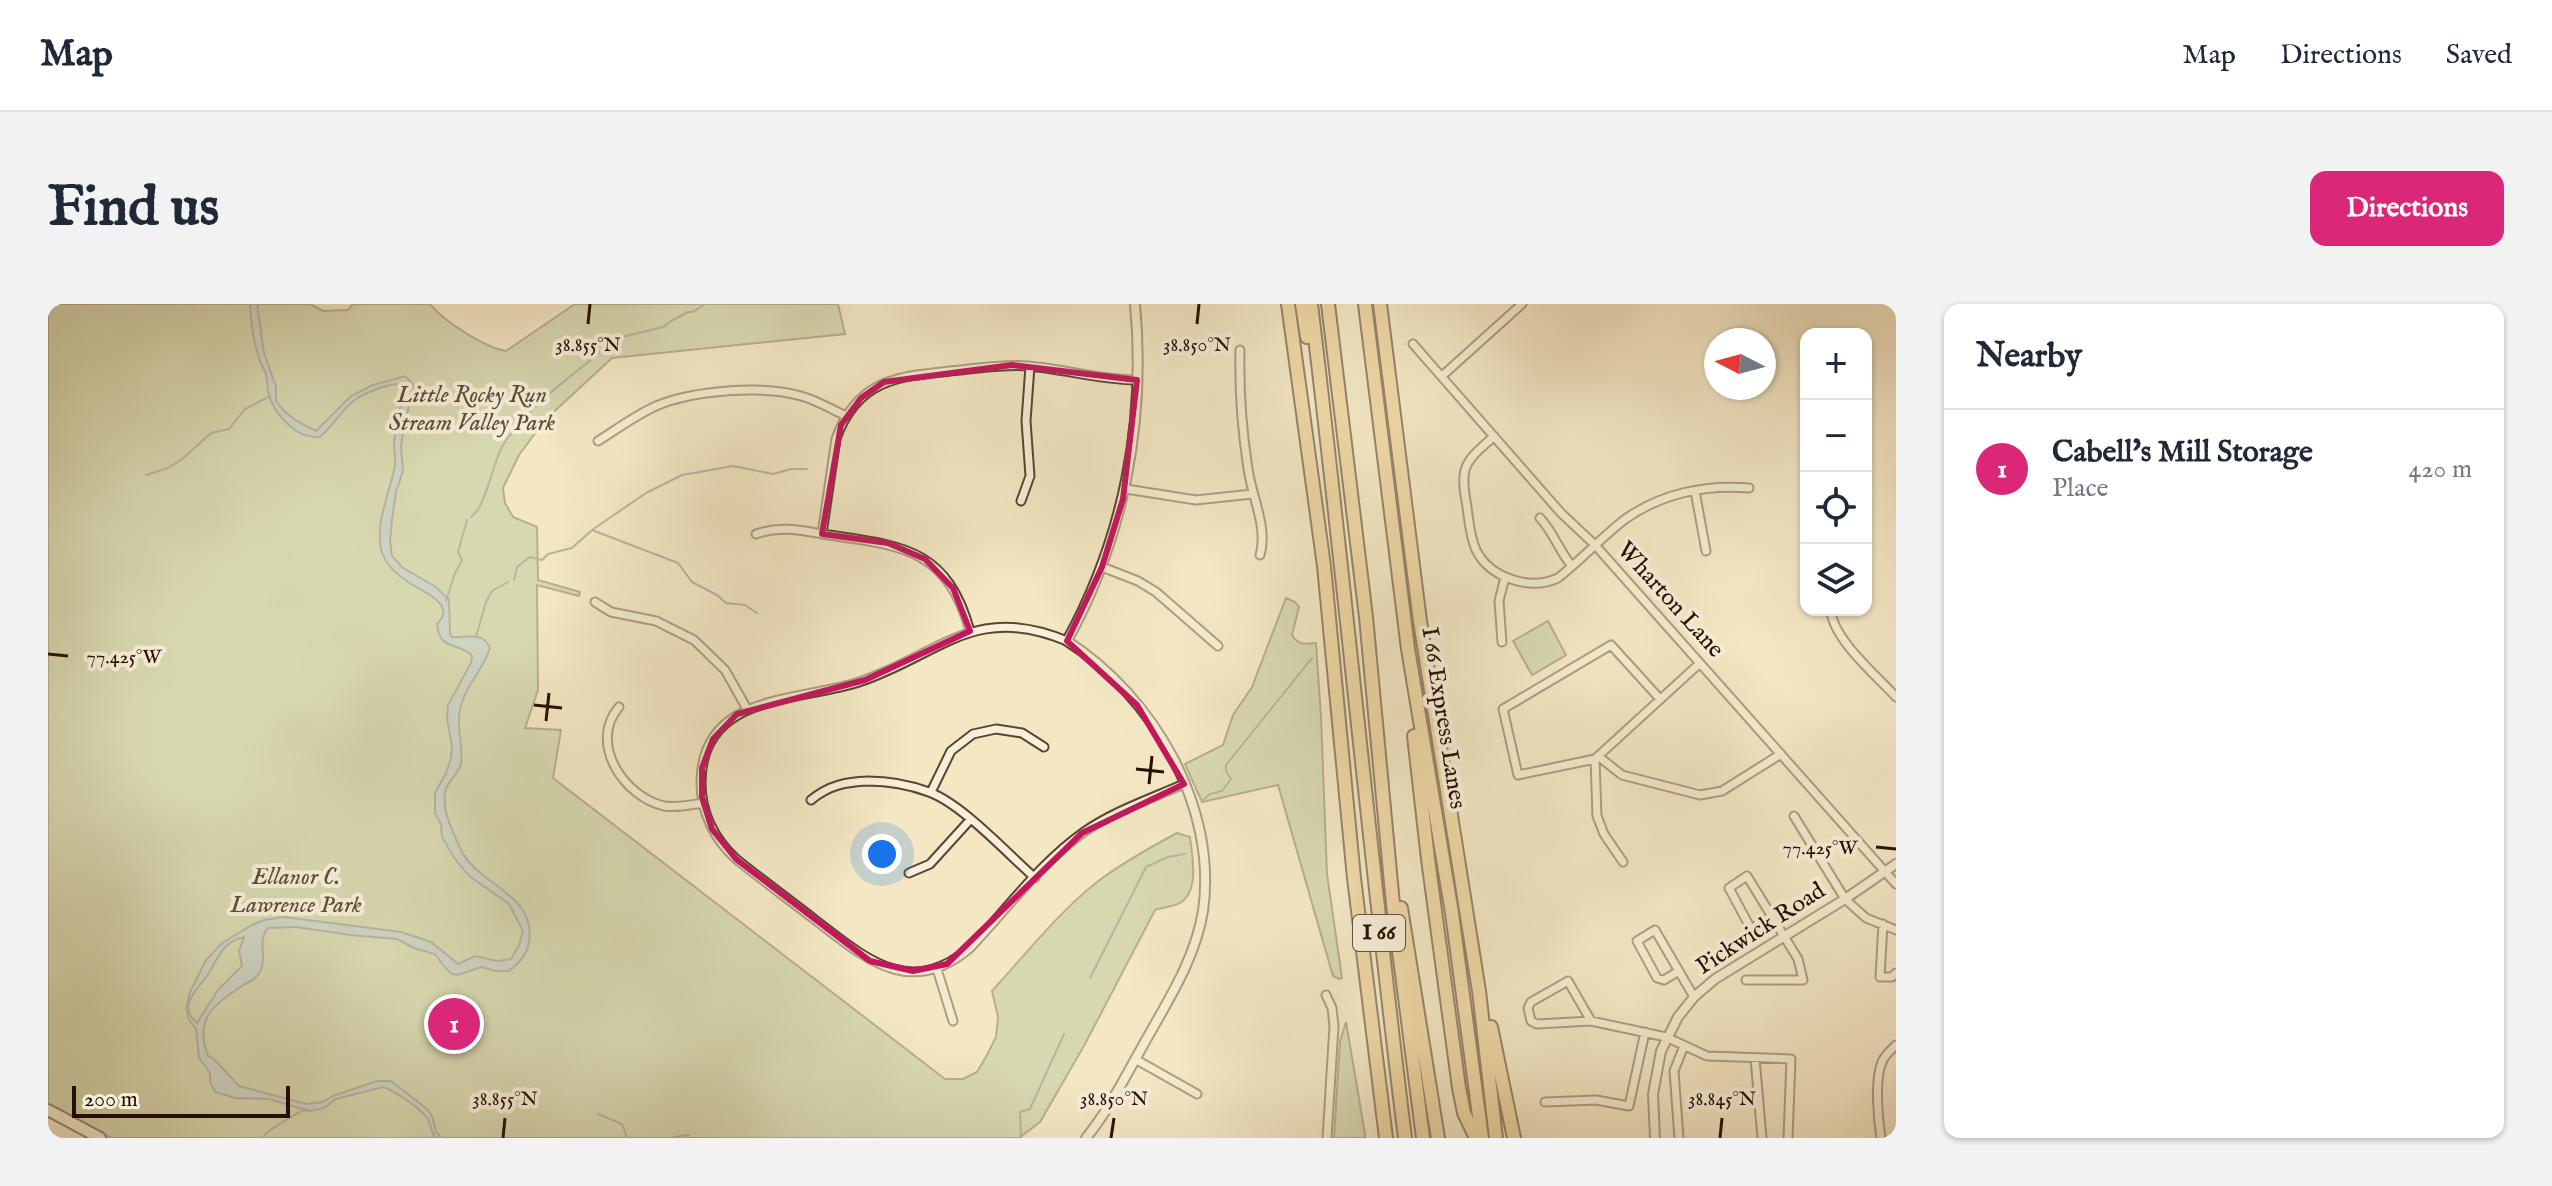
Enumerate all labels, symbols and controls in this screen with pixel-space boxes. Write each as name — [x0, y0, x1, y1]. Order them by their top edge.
text: Map — [40, 31, 113, 79]
text: Map — [2182, 38, 2236, 73]
text: Directions — [2280, 38, 2402, 73]
text: Saved — [2446, 38, 2512, 73]
button: Directions — [2310, 171, 2504, 246]
text: Find us — [48, 173, 219, 244]
north arrow — [1704, 328, 1776, 400]
map controls — [1800, 328, 1872, 616]
button: + — [1800, 328, 1872, 400]
text: 38.855°N — [555, 333, 621, 358]
text: 38.850°N — [1163, 333, 1231, 358]
text: Nearby — [1976, 335, 2082, 378]
park label: Little Rocky Run Stream Valley Park — [389, 380, 556, 439]
button: − — [1800, 400, 1872, 472]
text: Cabell's Mill Storage — [2052, 434, 2313, 472]
text: 1 — [1997, 453, 2007, 486]
text: 420 m — [2409, 453, 2472, 486]
button: locate — [1800, 472, 1872, 544]
text: Place — [2052, 472, 2108, 505]
street label: Wharton Lane — [1610, 535, 1730, 665]
button: layers — [1800, 544, 1872, 616]
street label: I 66 Express Lanes — [1413, 625, 1473, 811]
text: 77.425°W — [87, 645, 162, 670]
your location — [862, 834, 902, 874]
text: 77.425°W — [1783, 836, 1858, 861]
park label: Ellanor C. Lawrence Park — [229, 862, 362, 921]
street label: Pickwick Road — [1691, 876, 1832, 982]
road number: I 66 — [1353, 915, 1405, 951]
pin: 1 — [428, 994, 480, 1054]
scale bar — [72, 1082, 290, 1118]
text: 200 m — [84, 1086, 138, 1114]
text: 38.855°N — [472, 1087, 538, 1112]
text: 38.850°N — [1080, 1087, 1148, 1112]
text: 38.845°N — [1688, 1087, 1756, 1112]

